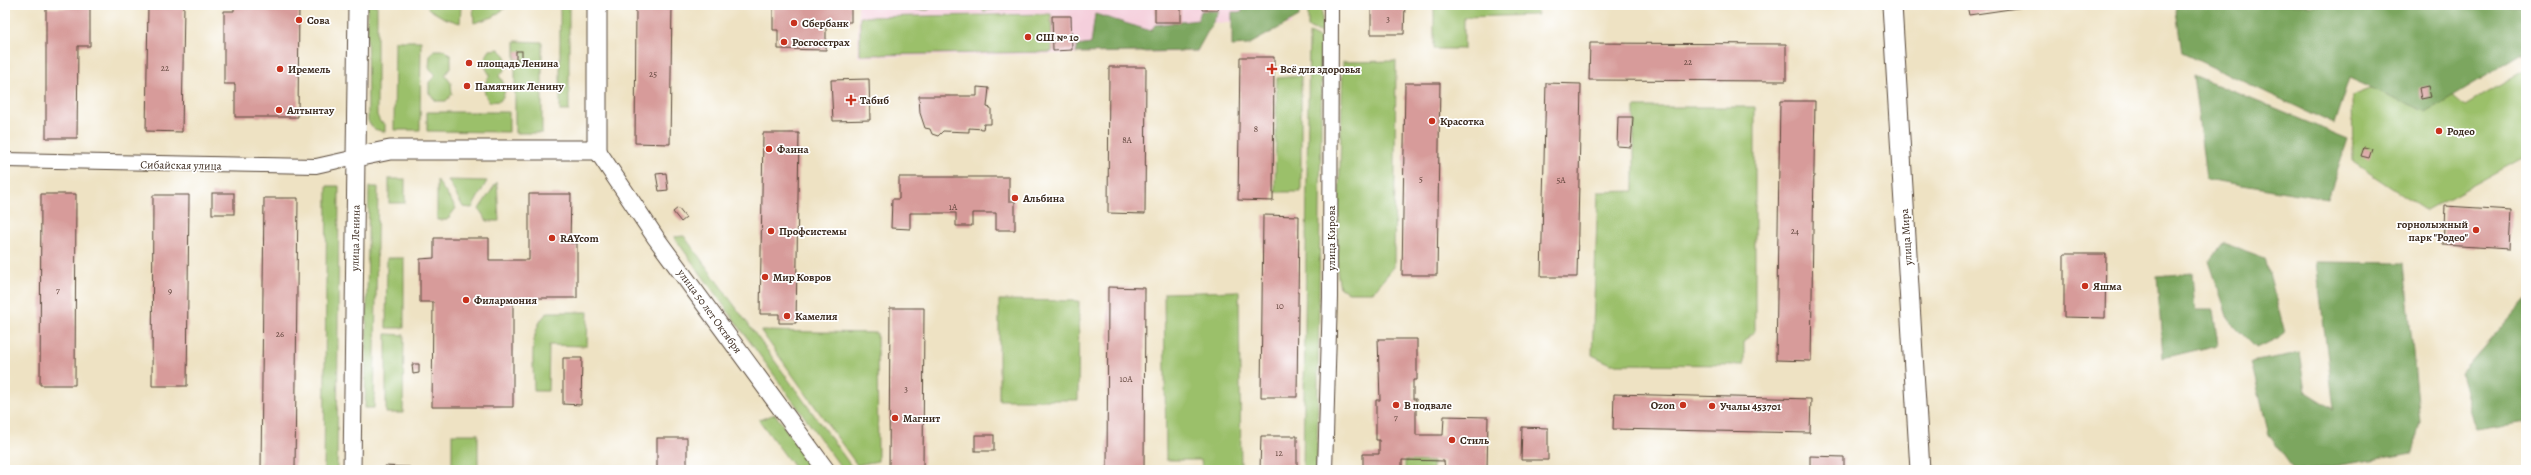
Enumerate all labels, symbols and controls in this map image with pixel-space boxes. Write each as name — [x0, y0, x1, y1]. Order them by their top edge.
place label: Сова — [307, 13, 331, 28]
house number: 3 — [1386, 13, 1390, 25]
marker: Сова — [294, 15, 304, 25]
place label: Сбербанк — [802, 16, 849, 31]
marker: Сбербанк — [789, 18, 799, 28]
place label: СШ № 10 — [1036, 30, 1079, 45]
marker: СШ № 10 — [1023, 32, 1033, 42]
place label: Росгосстрах — [792, 35, 850, 50]
marker: Росгосстрах — [779, 37, 789, 47]
place label: площадь Ленина — [477, 56, 559, 71]
house number: 22 — [1684, 56, 1693, 68]
marker: площадь Ленина — [464, 58, 474, 68]
house number: 22 — [161, 62, 170, 74]
place label: Иремель — [288, 62, 330, 77]
place label: Всё для здоровья — [1280, 62, 1361, 77]
marker: Иремель — [275, 64, 285, 74]
marker: Всё для здоровья — [1267, 64, 1277, 74]
house number: 25 — [649, 68, 657, 80]
place label: Памятник Ленину — [475, 79, 565, 94]
marker: Памятник Ленину — [462, 81, 472, 91]
place label: Табиб — [860, 93, 889, 108]
marker: Табиб — [845, 94, 857, 106]
place label: Алтынтау — [286, 103, 335, 118]
marker: Алтынтау — [274, 105, 284, 115]
place label: Красотка — [1440, 114, 1485, 129]
marker: Красотка — [1427, 116, 1437, 126]
house number: 8 — [1254, 123, 1258, 135]
place label: Родео — [2447, 124, 2475, 139]
marker: Родео — [2434, 126, 2444, 136]
house number: 8А — [1122, 134, 1133, 146]
place label: Фаина — [777, 142, 809, 157]
marker: Фаина — [764, 144, 774, 154]
street label: Сибайская улица — [140, 157, 223, 174]
house number: 5 — [1419, 173, 1423, 185]
house number: 5А — [1556, 174, 1566, 186]
place label: Альбина — [1022, 191, 1065, 206]
marker: Альбина — [1010, 193, 1020, 203]
house number: 1А — [949, 201, 958, 213]
street label: улица Ленина — [347, 204, 364, 272]
street label: улица Кирова — [1324, 204, 1339, 272]
street label: улица Мира — [1897, 207, 1916, 267]
place label: горнолыжный парк "Родео" — [2397, 217, 2468, 245]
place label: Профсистемы — [779, 224, 847, 239]
house number: 24 — [1791, 225, 1799, 237]
marker: горнолыжный парк "Родео" — [2471, 225, 2481, 235]
marker: Профсистемы — [766, 226, 776, 236]
place label: RAYcom — [560, 231, 599, 246]
marker: RAYcom — [547, 233, 557, 243]
street label: улица 50 лет Октября — [673, 265, 745, 356]
place label: Мир Ковров — [773, 270, 832, 285]
marker: Мир Ковров — [760, 272, 770, 282]
place label: Яшма — [2093, 279, 2123, 294]
marker: Яшма — [2080, 281, 2090, 291]
house number: 7 — [56, 284, 60, 296]
house number: 9 — [168, 285, 172, 297]
place label: Филармония — [474, 293, 537, 308]
marker: Филармония — [461, 295, 471, 305]
house number: 10 — [1276, 300, 1284, 312]
place label: Камелия — [795, 309, 838, 324]
marker: Камелия — [782, 311, 792, 321]
house number: 26 — [276, 328, 284, 340]
house number: 10А — [1119, 373, 1133, 385]
house number: 3 — [904, 383, 908, 395]
place label: В подвале — [1404, 398, 1452, 413]
place label: Ozon — [1651, 398, 1675, 413]
place label: Учалы 453701 — [1720, 399, 1781, 414]
marker: В подвале — [1391, 400, 1401, 410]
marker: Ozon — [1678, 400, 1688, 410]
marker: Учалы 453701 — [1707, 401, 1717, 411]
place label: Магнит — [903, 411, 940, 426]
house number: 7 — [1394, 411, 1398, 423]
marker: Магнит — [890, 413, 900, 423]
place label: Стиль — [1460, 433, 1489, 448]
marker: Стиль — [1447, 435, 1457, 445]
house number: 12 — [1275, 447, 1283, 459]

